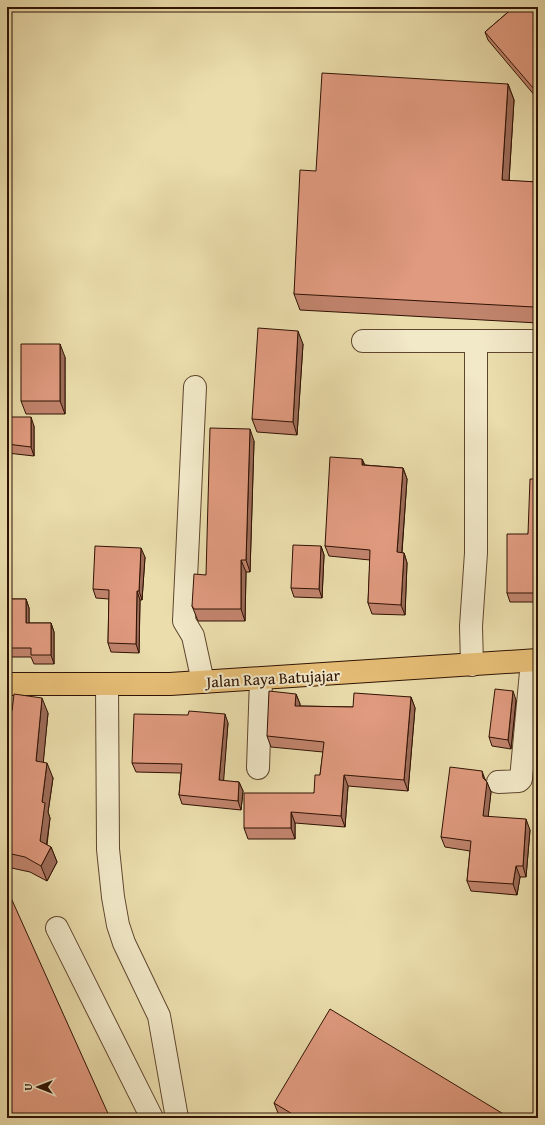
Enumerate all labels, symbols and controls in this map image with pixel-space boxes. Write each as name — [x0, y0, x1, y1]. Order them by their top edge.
street label: Jalan Raya Batujajar — [203, 662, 341, 694]
north arrow — [18, 1067, 58, 1107]
text: U — [20, 1083, 36, 1091]

